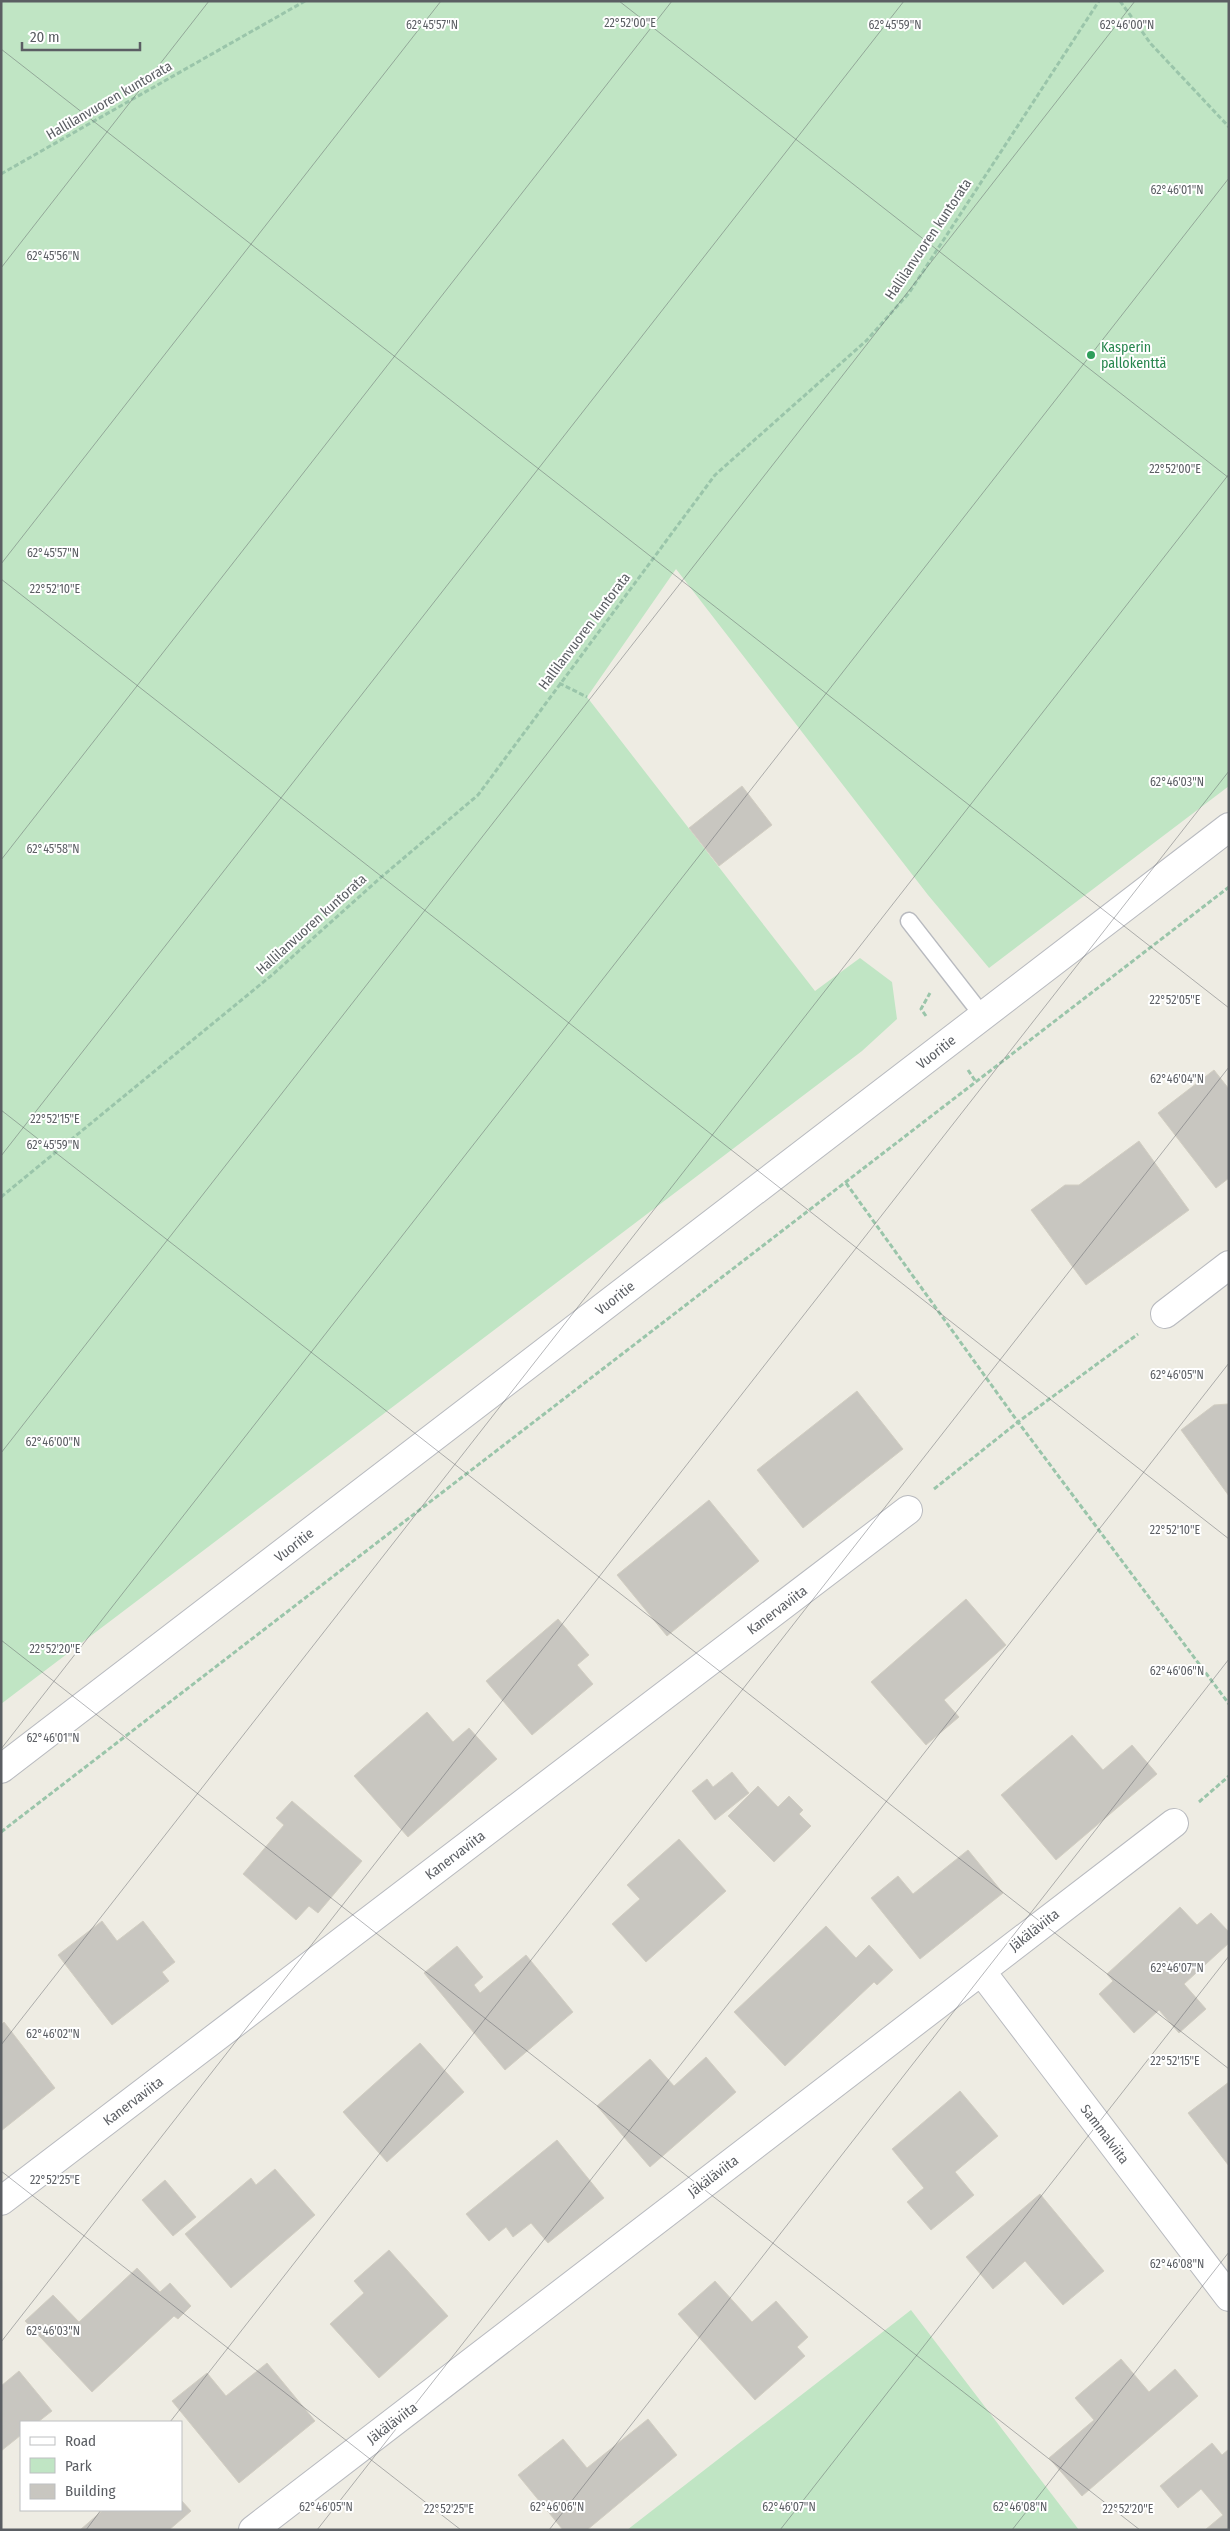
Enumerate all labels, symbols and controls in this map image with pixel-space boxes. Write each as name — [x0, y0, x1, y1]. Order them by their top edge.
text: 22°52'00"E — [604, 16, 656, 30]
text: 62°45'57"N — [406, 18, 458, 32]
text: 62°45'59"N — [868, 18, 922, 32]
text: 62°46'00"N — [1100, 18, 1154, 32]
scale bar — [22, 20, 140, 52]
text: 20 m — [30, 28, 60, 46]
street label: Hallilanvuoren kuntorata — [43, 57, 175, 143]
street label: Hallilanvuoren kuntorata — [882, 175, 975, 303]
text: 62°46'01"N — [1150, 183, 1204, 197]
text: 62°45'56"N — [26, 249, 80, 263]
place label: Kasperin pallokenttä — [1101, 339, 1166, 372]
marker: Kasperin pallokenttä — [1085, 349, 1097, 361]
text: 22°52'00"E — [1149, 462, 1201, 476]
text: 62°45'57"N — [27, 546, 79, 560]
street label: Hallilanvuoren kuntorata — [535, 569, 634, 693]
text: 22°52'10"E — [30, 582, 81, 596]
text: 62°46'03"N — [1150, 775, 1204, 789]
text: 62°45'58"N — [26, 842, 80, 856]
street label: Hallilanvuoren kuntorata — [253, 870, 370, 978]
text: 22°52'05"E — [1150, 993, 1201, 1007]
street label: Vuoritie — [913, 1032, 959, 1073]
text: 62°46'04"N — [1150, 1072, 1204, 1086]
text: 22°52'15"E — [30, 1112, 80, 1126]
text: 62°45'59"N — [26, 1138, 80, 1152]
street label: Vuoritie — [592, 1278, 638, 1319]
text: 62°46'05"N — [1150, 1368, 1204, 1382]
text: 62°46'00"N — [26, 1435, 80, 1449]
text: 22°52'10"E — [1150, 1523, 1201, 1537]
street label: Vuoritie — [271, 1525, 317, 1566]
street label: Kanervaviita — [744, 1582, 811, 1638]
text: 22°52'20"E — [30, 1642, 81, 1656]
text: 62°46'06"N — [1150, 1664, 1204, 1678]
text: 62°46'01"N — [26, 1731, 80, 1745]
street label: Kanervaviita — [422, 1827, 489, 1883]
street label: Jäkäläviita — [1006, 1906, 1063, 1955]
text: 62°46'07"N — [1150, 1961, 1204, 1975]
text: 62°46'02"N — [26, 2027, 80, 2041]
text: 22°52'15"E — [1150, 2054, 1200, 2068]
street label: Kanervaviita — [100, 2073, 167, 2129]
street label: Sammalviita — [1077, 2101, 1133, 2168]
street label: Jäkäläviita — [685, 2152, 742, 2201]
text: 22°52'25"E — [30, 2173, 80, 2187]
text: 62°46'08"N — [1150, 2257, 1204, 2271]
text: 62°46'03"N — [26, 2324, 80, 2338]
street label: Jäkäläviita — [364, 2399, 421, 2448]
legend — [20, 2421, 182, 2511]
text: Road — [65, 2432, 96, 2450]
text: Park — [65, 2457, 92, 2475]
text: Building — [65, 2482, 116, 2500]
text: 62°46'05"N — [299, 2500, 353, 2514]
text: 62°46'06"N — [530, 2500, 584, 2514]
text: 62°46'07"N — [762, 2500, 816, 2514]
text: 62°46'08"N — [993, 2500, 1047, 2514]
text: 22°52'25"E — [424, 2502, 474, 2516]
text: 22°52'20"E — [1103, 2502, 1154, 2516]

